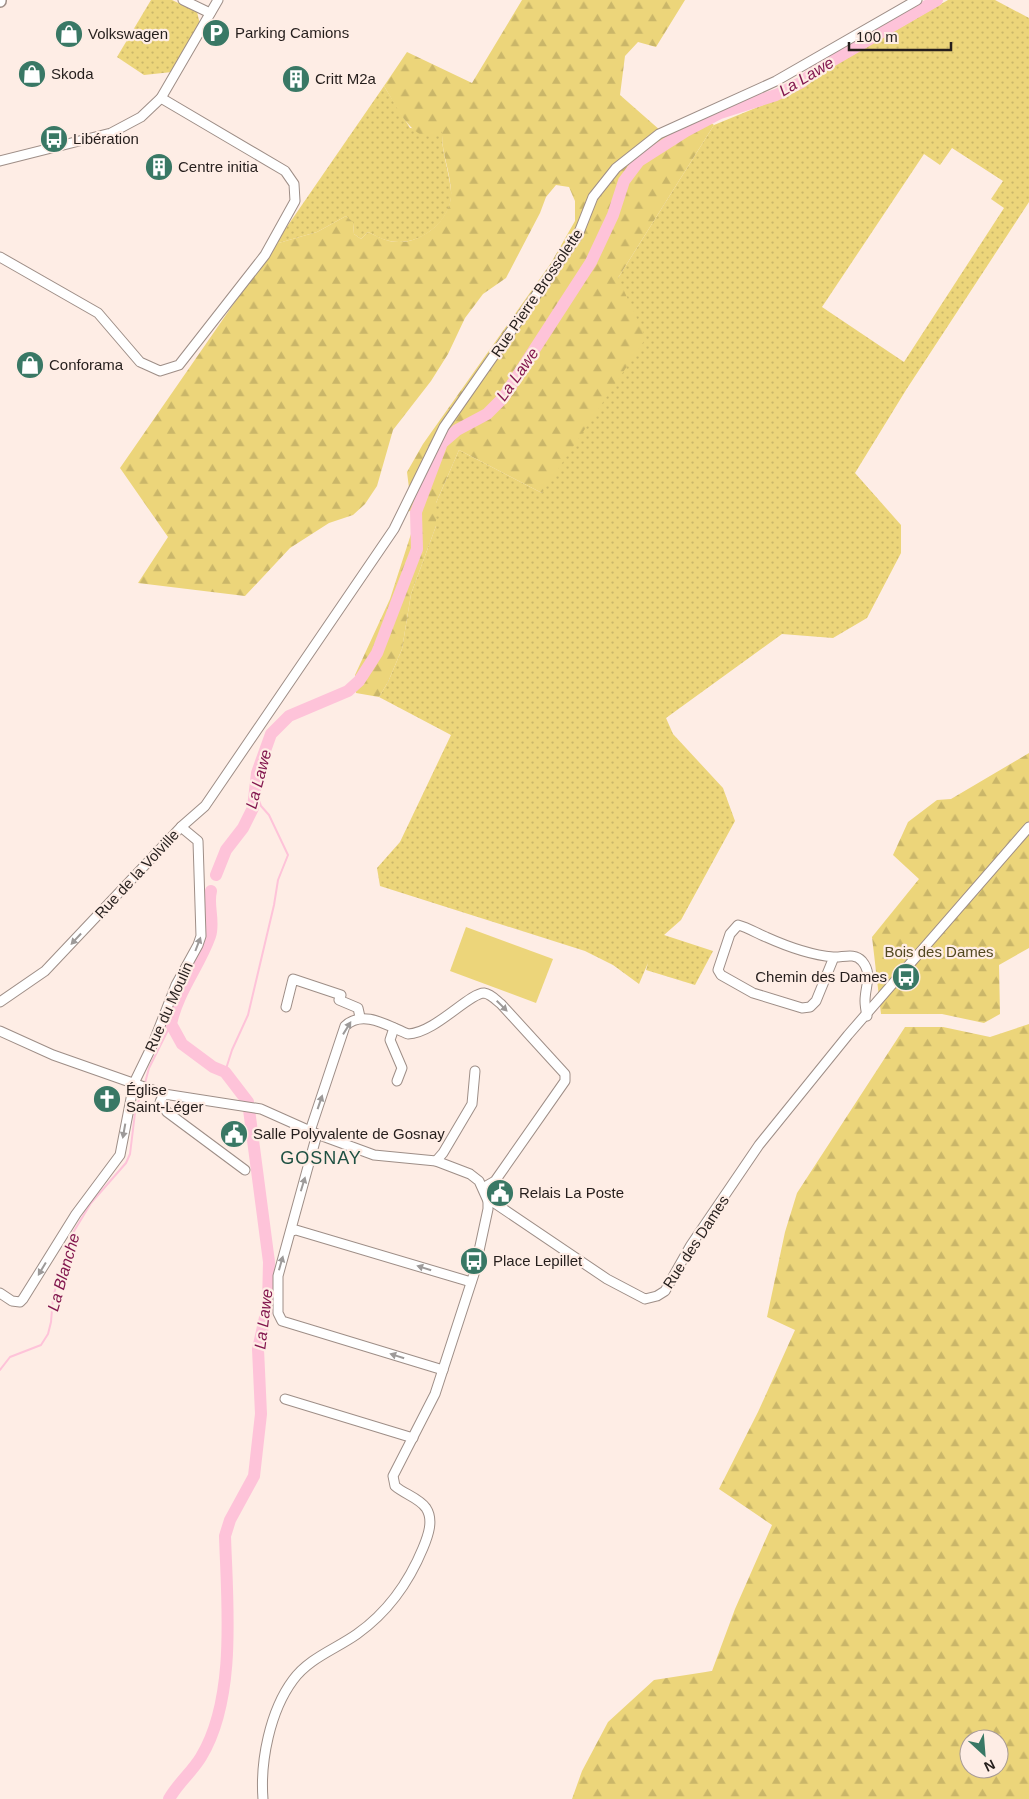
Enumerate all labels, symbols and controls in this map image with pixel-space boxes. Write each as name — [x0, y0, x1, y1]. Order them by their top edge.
parking icon: Parking Camions — [201, 18, 231, 48]
shop icon: Volkswagen — [54, 19, 84, 49]
scale bar — [849, 20, 952, 52]
place label: Parking Camions — [235, 24, 349, 41]
place label: Volkswagen — [88, 25, 168, 42]
text: 100 m — [856, 28, 898, 45]
water label: La Lawe — [776, 54, 837, 99]
shop icon: Skoda — [17, 59, 47, 89]
building icon: Critt M2a — [281, 64, 311, 94]
place label: Skoda — [51, 65, 94, 82]
place label: Critt M2a — [315, 70, 377, 87]
bus stop icon: Libération — [39, 124, 69, 154]
place label: Libération — [73, 130, 139, 147]
building icon: Centre initia — [144, 152, 174, 182]
place label: Centre initia — [178, 158, 259, 175]
street label: Rue Pierre Brossolette — [487, 225, 586, 360]
water label: La Lawe — [493, 345, 542, 404]
shop icon: Conforama — [15, 350, 45, 380]
place label: Conforama — [49, 356, 124, 373]
water label: La Lawe — [242, 748, 275, 811]
street label: Rue de la Volville — [91, 826, 182, 922]
one-way arrow — [70, 932, 82, 944]
one-way arrow — [194, 936, 202, 951]
park label: Bois des Dames — [884, 943, 994, 960]
street label: Rue du Moulin — [141, 959, 196, 1054]
bus stop icon: Chemin des Dames — [891, 962, 921, 992]
place label: Chemin des Dames — [755, 968, 887, 985]
one-way arrow — [496, 1000, 508, 1012]
one-way arrow — [342, 1021, 351, 1035]
place label: Église Saint-Léger — [126, 1081, 204, 1115]
church icon: Église Saint-Léger — [92, 1084, 122, 1114]
one-way arrow — [316, 1094, 324, 1109]
public building icon: Salle Polyvalente de Gosnay — [219, 1119, 249, 1149]
one-way arrow — [120, 1123, 128, 1139]
place label: Salle Polyvalente de Gosnay — [253, 1125, 445, 1142]
district label: GOSNAY — [280, 1148, 362, 1168]
one-way arrow — [300, 1176, 308, 1191]
public building icon: Relais La Poste — [485, 1178, 515, 1208]
place label: Relais La Poste — [519, 1184, 624, 1201]
street label: Rue des Dames — [659, 1192, 732, 1291]
water label: La Blanche — [44, 1231, 83, 1313]
bus stop icon: Place Lepillet — [459, 1246, 489, 1276]
place label: Place Lepillet — [493, 1252, 583, 1269]
one-way arrow — [278, 1255, 286, 1270]
one-way arrow — [37, 1262, 46, 1275]
one-way arrow — [416, 1264, 431, 1272]
water label: La Lawe — [251, 1288, 276, 1350]
one-way arrow — [389, 1352, 404, 1360]
north arrow — [959, 1729, 1009, 1779]
text: N — [982, 1756, 998, 1775]

